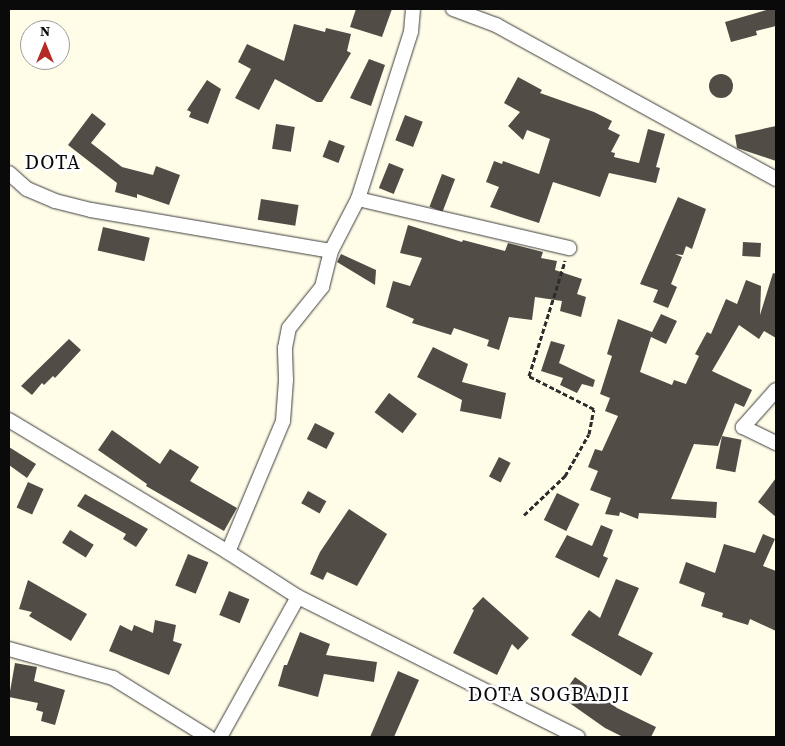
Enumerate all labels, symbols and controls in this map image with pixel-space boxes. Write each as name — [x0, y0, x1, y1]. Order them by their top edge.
north arrow — [20, 20, 70, 70]
text: N — [40, 21, 50, 41]
district label: DOTA — [24, 150, 82, 174]
district label: DOTA SOGBADJI — [466, 682, 632, 706]

